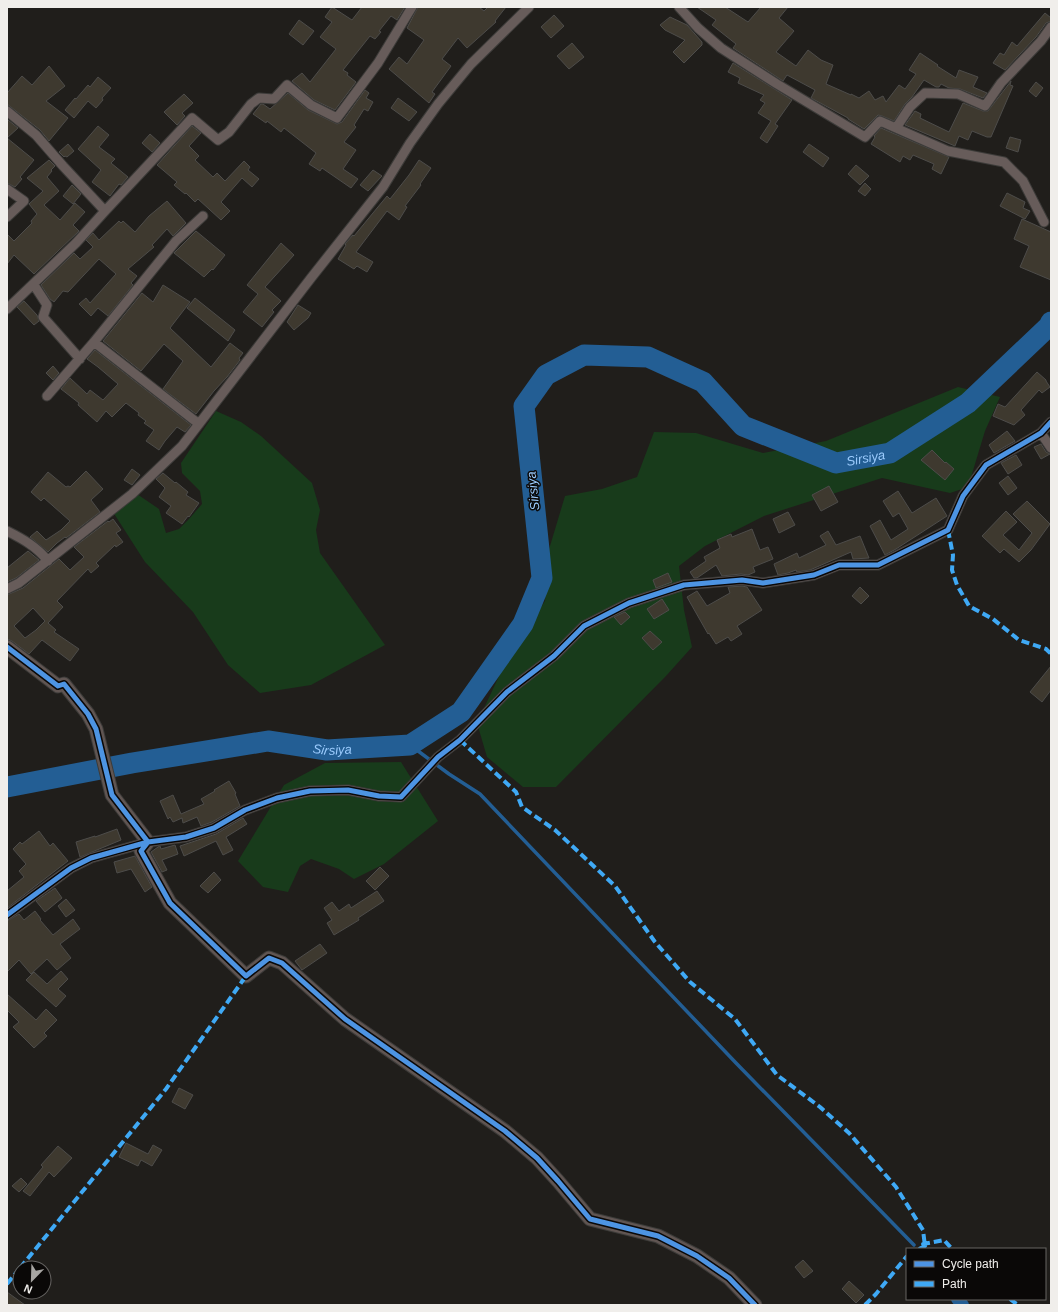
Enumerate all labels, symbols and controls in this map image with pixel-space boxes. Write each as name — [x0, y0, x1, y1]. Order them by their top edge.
water label: Sirsiya — [845, 447, 886, 468]
water label: Sirsiya — [524, 471, 542, 511]
water label: Sirsiya — [312, 740, 352, 758]
legend — [906, 1248, 1046, 1300]
text: Cycle path — [942, 1257, 999, 1271]
north arrow — [12, 1260, 52, 1300]
text: Path — [942, 1277, 967, 1291]
text: N — [22, 1282, 34, 1296]

